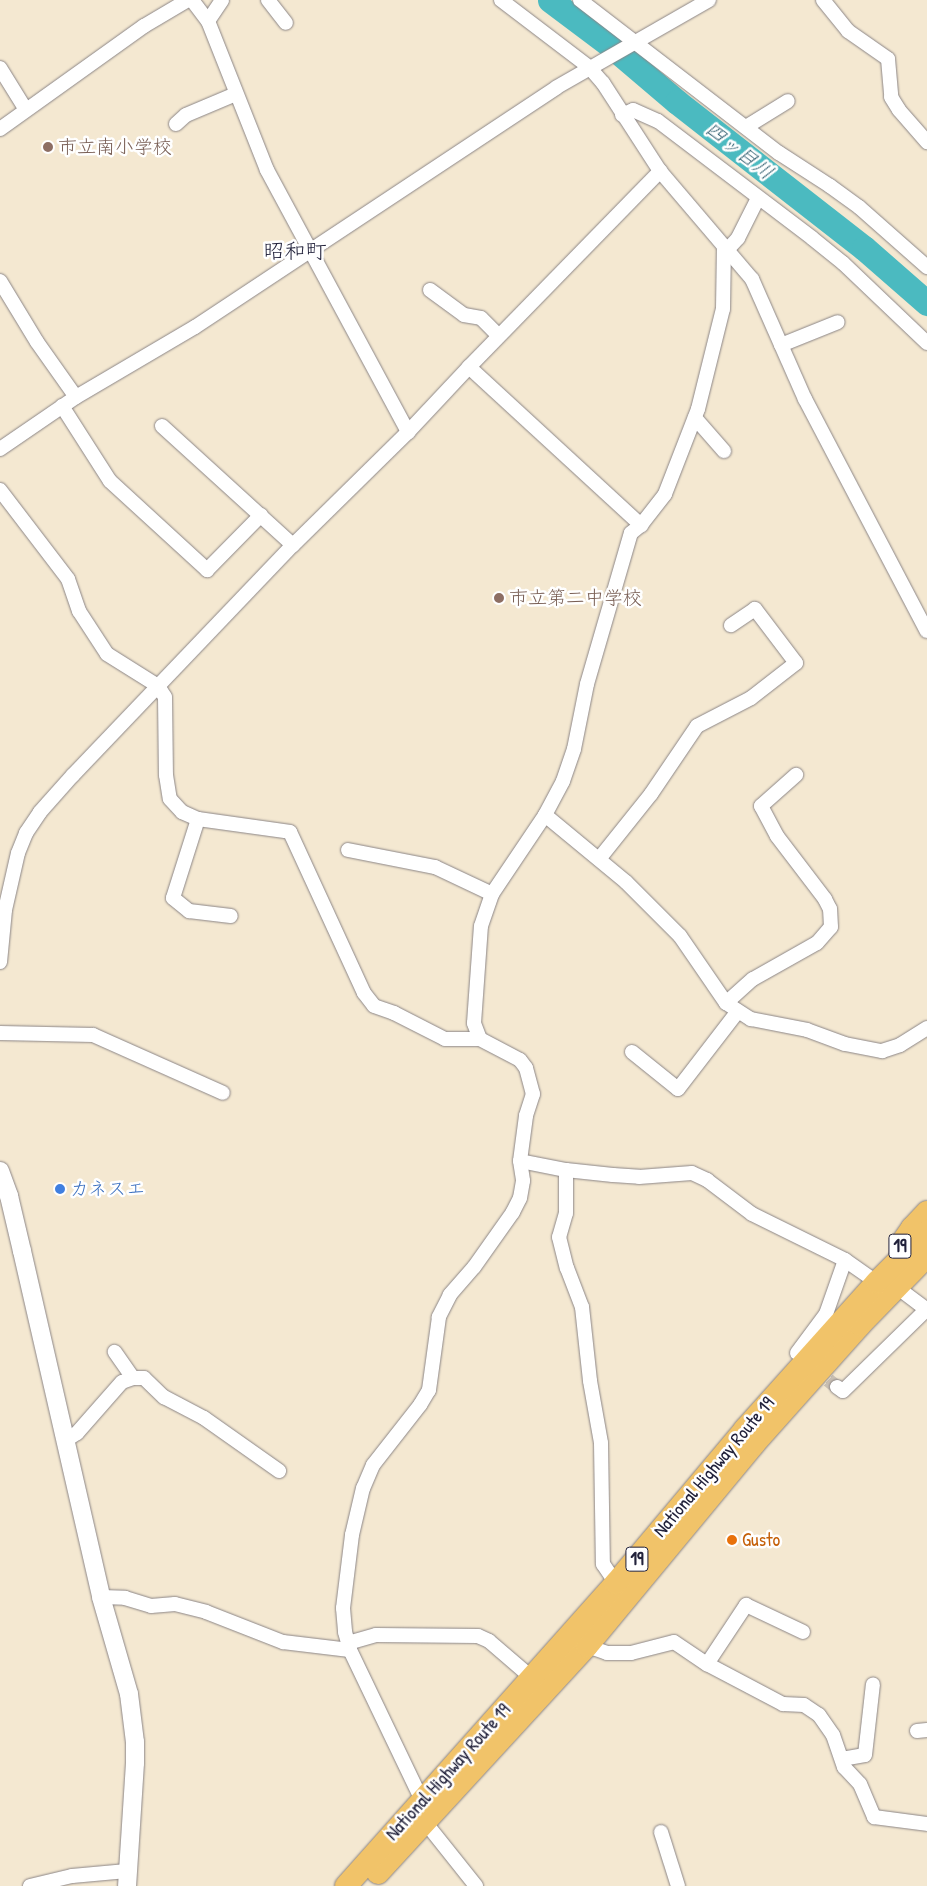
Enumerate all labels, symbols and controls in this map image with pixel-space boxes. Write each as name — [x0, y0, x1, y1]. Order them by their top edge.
water label: 四ッ目川 — [701, 116, 779, 184]
place label: 市立南小学校 — [58, 136, 172, 158]
marker: 市立南小学校 — [42, 141, 54, 153]
district label: 昭和町 — [264, 238, 326, 264]
place label: 市立第二中学校 — [509, 587, 642, 609]
marker: 市立第二中学校 — [493, 592, 505, 604]
place label: カネスエ — [70, 1178, 146, 1200]
marker: カネスエ — [54, 1183, 66, 1195]
road number: 19 — [888, 1230, 912, 1262]
street label: National Highway Route 19 — [649, 1392, 779, 1542]
place label: Gusto — [742, 1529, 780, 1551]
marker: Gusto — [726, 1534, 738, 1546]
road number: 19 — [624, 1544, 650, 1575]
street label: National Highway Route 19 — [381, 1699, 515, 1845]

